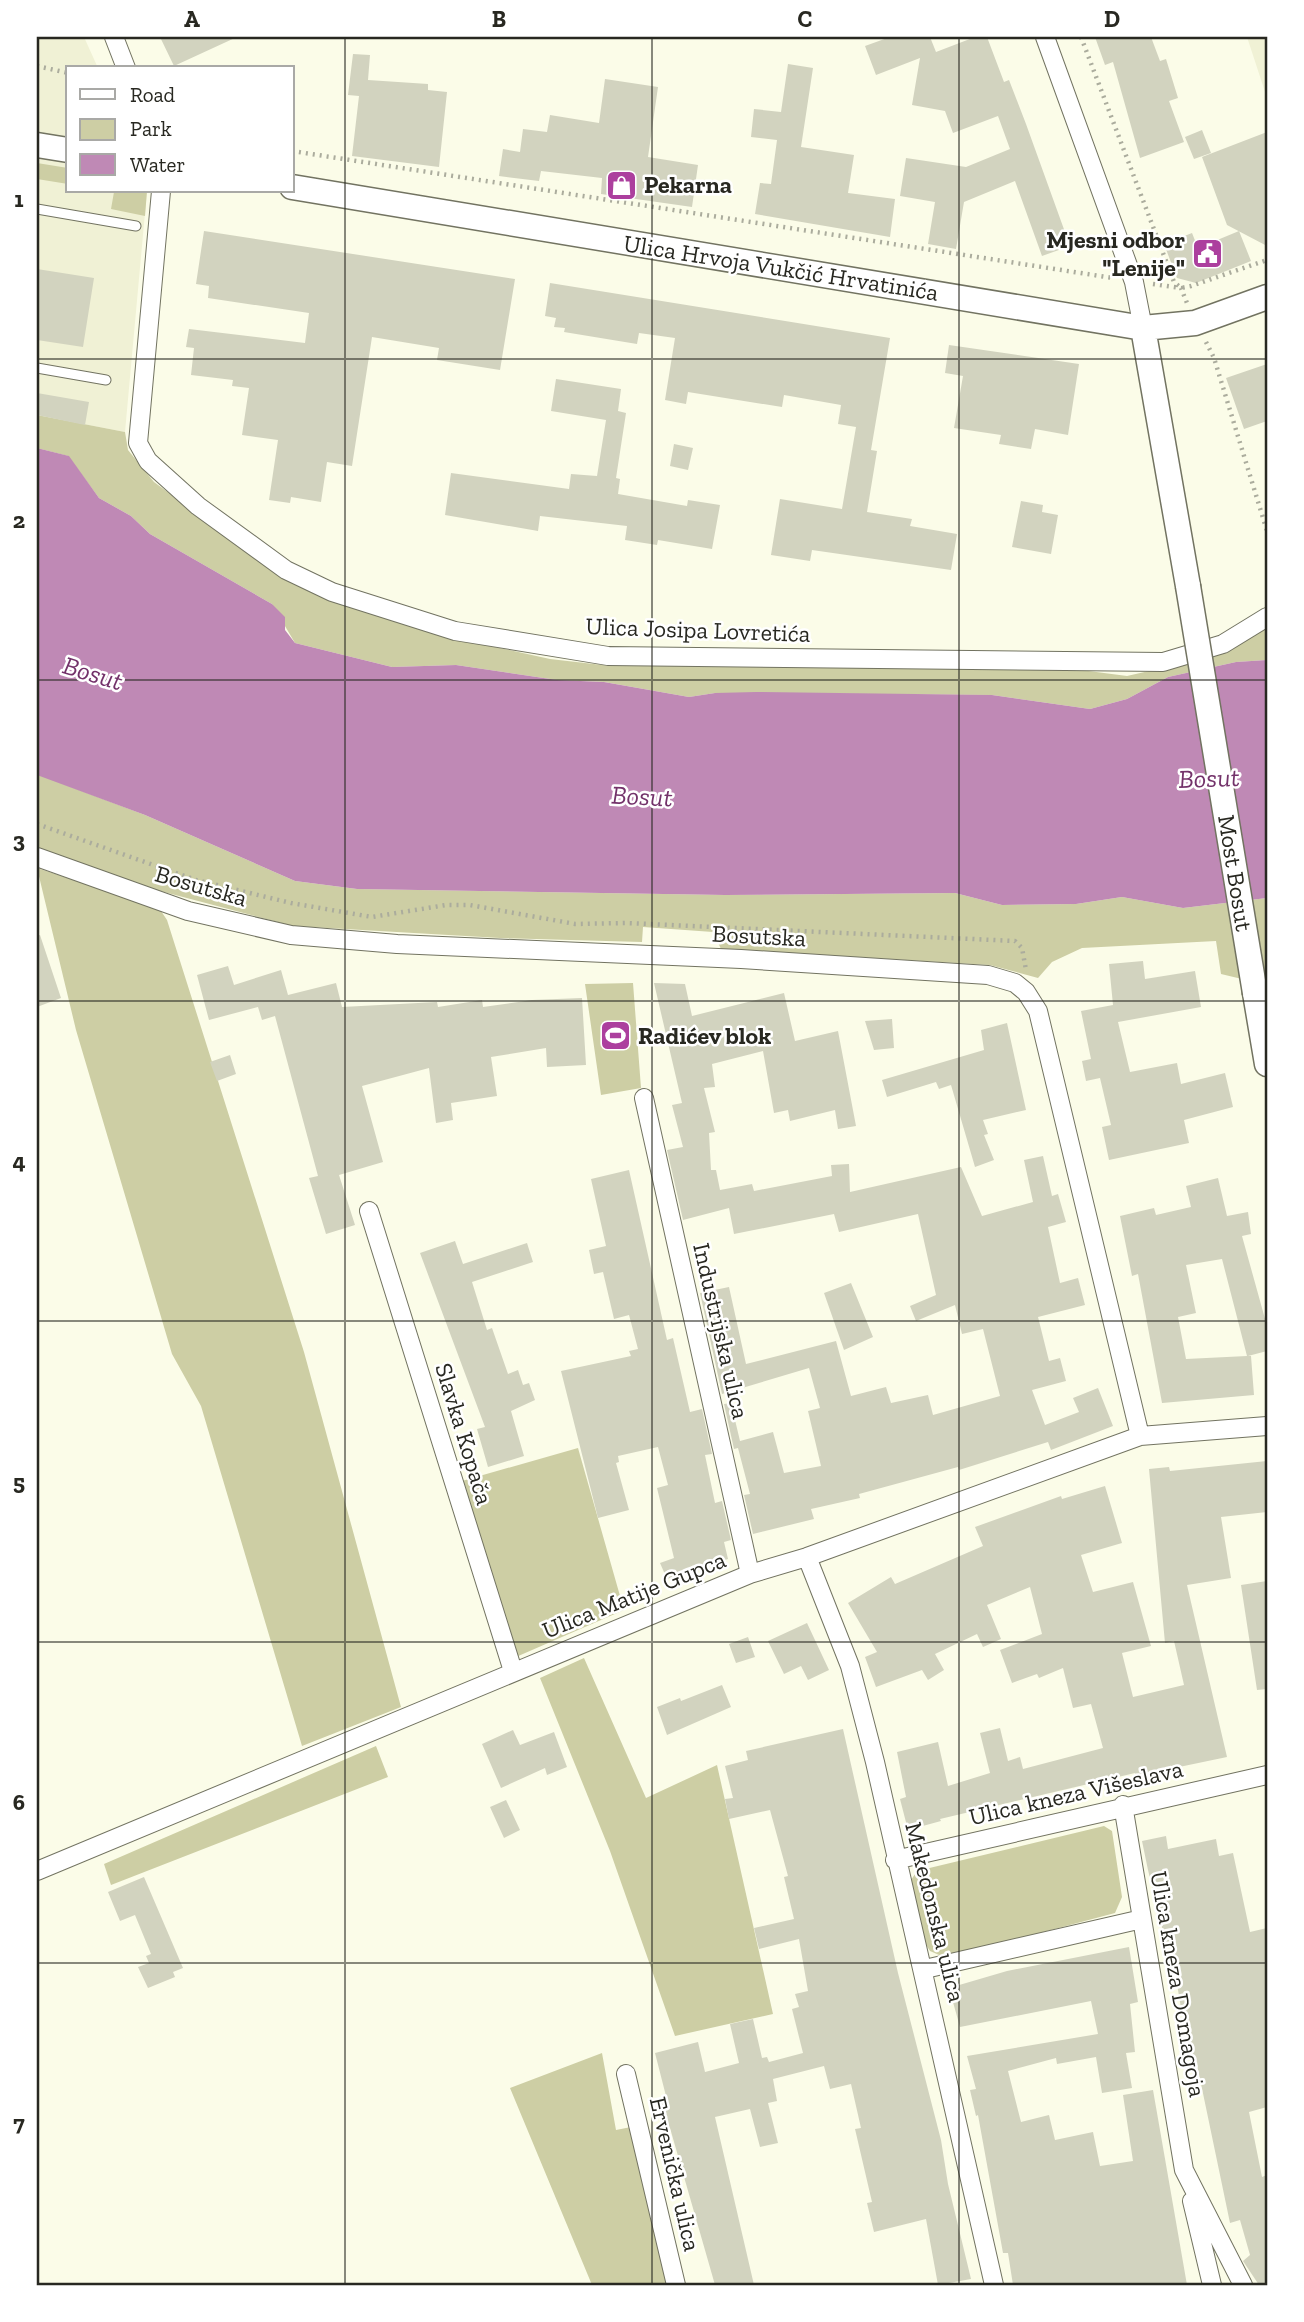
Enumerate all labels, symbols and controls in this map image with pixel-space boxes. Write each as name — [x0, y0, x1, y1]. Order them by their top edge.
text: A — [184, 5, 200, 33]
text: B — [492, 5, 506, 33]
text: C — [798, 5, 812, 33]
text: D — [1104, 5, 1120, 33]
legend — [66, 66, 294, 192]
text: Road — [130, 82, 176, 107]
text: Park — [130, 116, 172, 141]
text: Water — [130, 152, 185, 177]
shop icon: Pekarna — [604, 168, 638, 202]
place label: Pekarna — [644, 170, 732, 199]
text: 1 — [14, 185, 24, 213]
place label: Mjesni odbor "Lenije" — [1046, 225, 1185, 282]
street label: Ulica Hrvoja Vukčić Hrvatinića — [622, 228, 941, 307]
public building icon: Mjesni odbor "Lenije" — [1191, 237, 1225, 271]
text: 2 — [13, 506, 25, 534]
street label: Ulica Josipa Lovretića — [585, 611, 811, 648]
water label: Bosut — [59, 649, 127, 697]
water label: Bosut — [1178, 761, 1240, 795]
water label: Bosut — [611, 778, 673, 814]
street label: Most Bosut — [1212, 813, 1259, 933]
text: 3 — [13, 826, 25, 854]
street label: Bosutska — [152, 859, 251, 913]
street label: Bosutska — [711, 919, 807, 952]
sports icon: Radićev blok — [598, 1019, 632, 1053]
place label: Radićev blok — [638, 1021, 771, 1050]
text: 4 — [12, 1147, 26, 1175]
street label: Industrijska ulica — [687, 1240, 756, 1422]
street label: Slavka Kopača — [429, 1360, 500, 1508]
text: 5 — [13, 1468, 25, 1496]
street label: Ulica Matije Gupca — [538, 1544, 730, 1645]
street label: Ulica kneza Višeslava — [966, 1754, 1186, 1831]
text: 6 — [13, 1788, 25, 1816]
street label: Makedonska ulica — [899, 1819, 972, 2005]
street label: Ulica kneza Domagoja — [1144, 1869, 1213, 2099]
street label: Ervenička ulica — [644, 2094, 707, 2254]
text: 7 — [13, 2109, 25, 2137]

